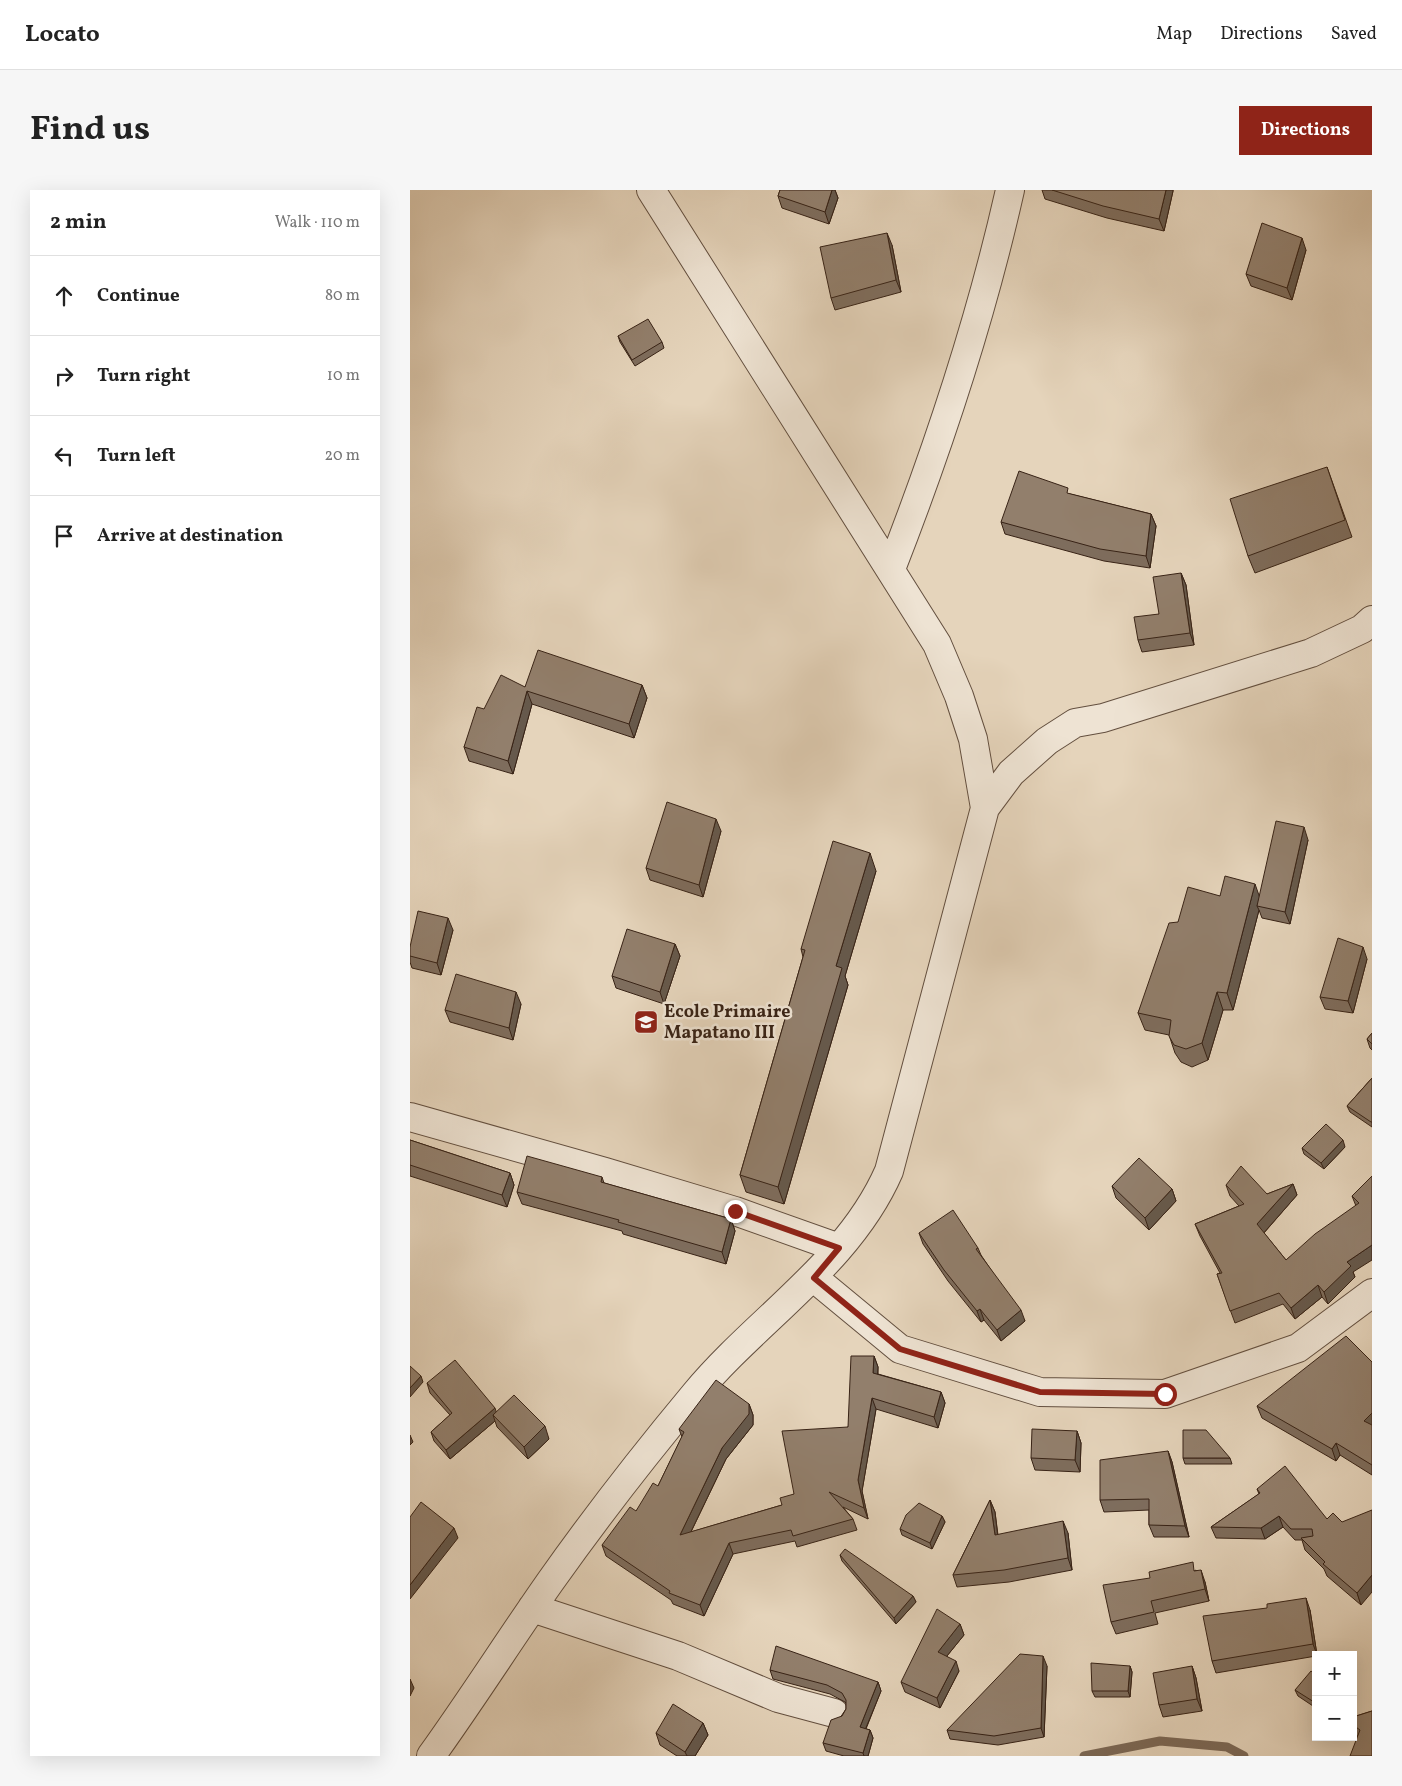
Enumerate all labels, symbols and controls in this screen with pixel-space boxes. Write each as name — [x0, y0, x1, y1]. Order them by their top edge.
text: Locato — [25, 18, 100, 52]
text: Map — [1156, 22, 1192, 47]
text: Directions — [1220, 22, 1303, 47]
text: Saved — [1331, 22, 1377, 47]
text: Find us — [30, 106, 150, 154]
button: Directions — [1239, 106, 1372, 155]
text: 2 min — [50, 208, 107, 237]
text: Walk · 110 m — [275, 212, 360, 234]
icon: ahead — [50, 282, 78, 310]
text: Continue — [97, 283, 180, 309]
text: 80 m — [325, 285, 360, 307]
icon: right — [50, 362, 78, 390]
text: Turn right — [97, 363, 190, 389]
text: 10 m — [327, 365, 360, 387]
icon: left — [50, 442, 78, 470]
text: Turn left — [97, 443, 176, 469]
text: 20 m — [325, 445, 360, 467]
icon: arrive — [50, 522, 78, 550]
text: Arrive at destination — [97, 523, 283, 549]
place label: Ecole Primaire Mapatano III — [664, 1000, 791, 1046]
school or university icon: Ecole Primaire Mapatano III — [633, 1009, 659, 1035]
route end — [724, 1200, 747, 1223]
route start — [1154, 1383, 1177, 1406]
map controls — [1312, 1651, 1357, 1741]
button: + — [1312, 1651, 1357, 1696]
button: − — [1312, 1696, 1357, 1741]

